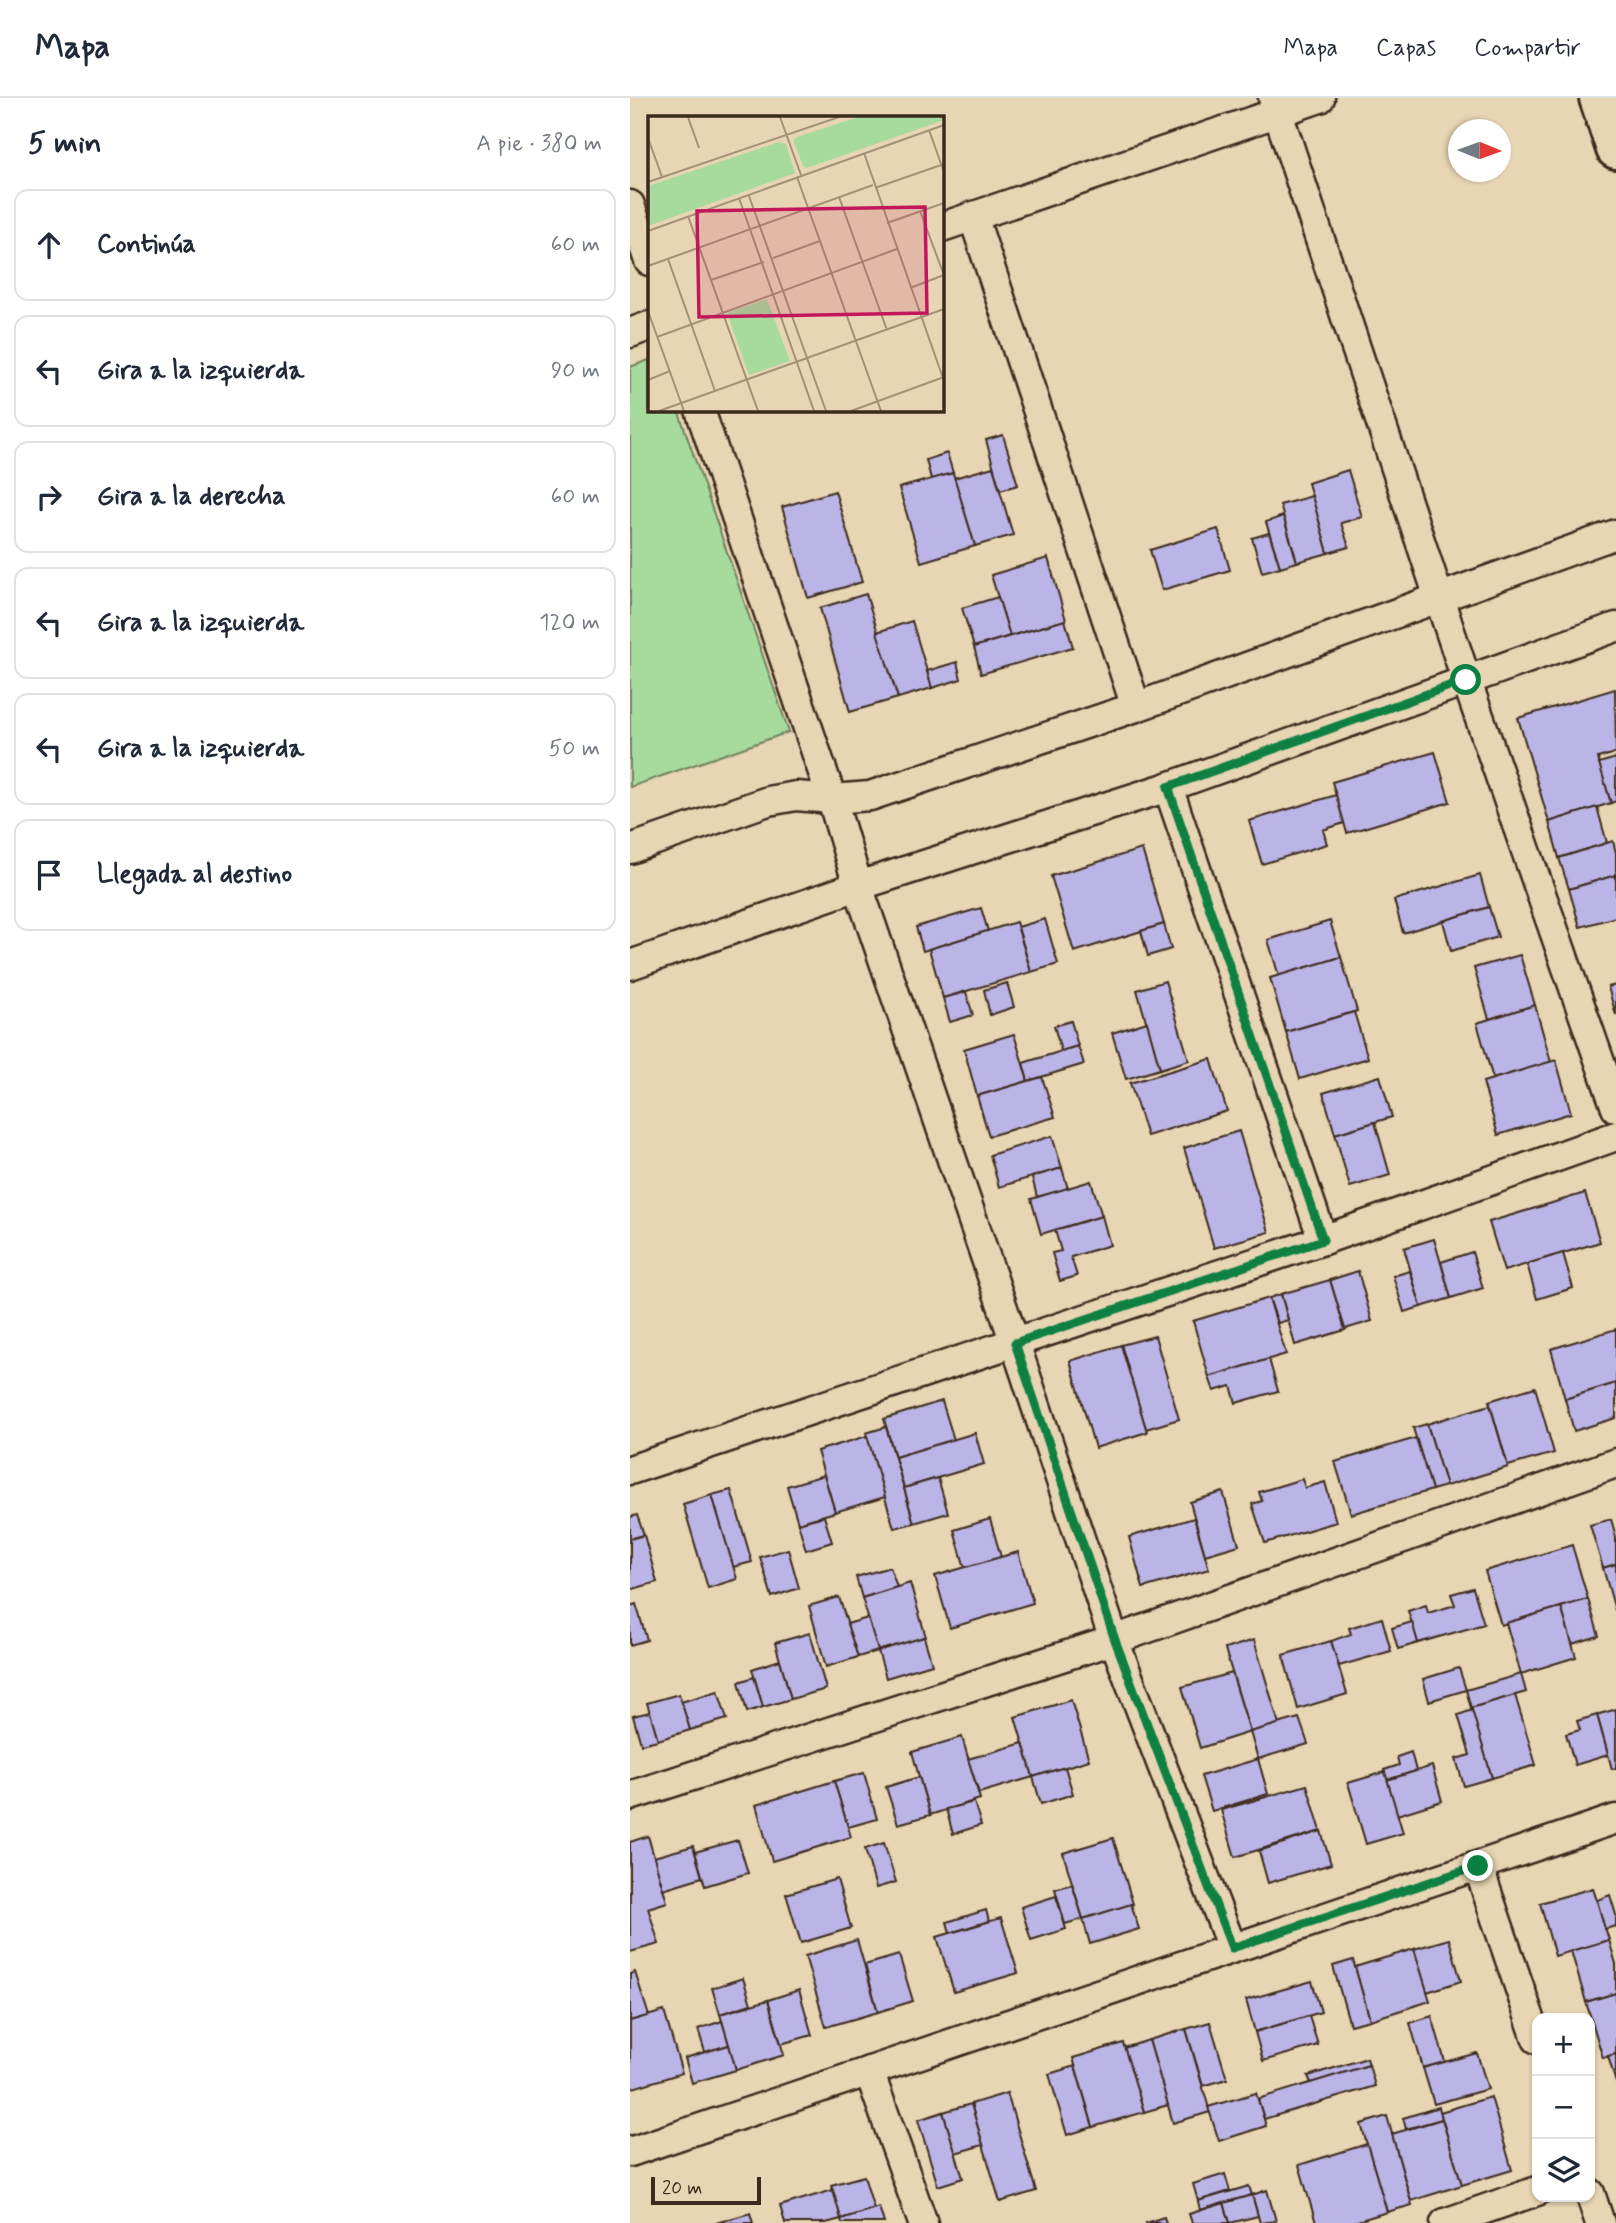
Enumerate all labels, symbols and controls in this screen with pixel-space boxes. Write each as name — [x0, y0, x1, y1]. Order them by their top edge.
text: Mapa — [35, 26, 110, 70]
text: Mapa — [1283, 33, 1338, 64]
text: Capas — [1376, 33, 1436, 64]
text: Compartir — [1474, 33, 1581, 64]
inset map — [648, 116, 943, 411]
north arrow — [1448, 119, 1511, 182]
text: 5 min — [28, 124, 102, 163]
text: A pie · 380 m — [476, 129, 602, 159]
icon: ahead — [30, 226, 68, 264]
text: Continúa — [97, 228, 196, 262]
text: 60 m — [551, 230, 600, 260]
icon: left — [30, 352, 68, 390]
text: Gira a la izquierda — [97, 354, 304, 388]
text: 90 m — [551, 356, 600, 386]
icon: right — [30, 478, 68, 516]
text: Gira a la derecha — [97, 480, 286, 514]
text: 60 m — [551, 482, 600, 512]
icon: left — [30, 604, 68, 642]
text: Gira a la izquierda — [97, 606, 304, 640]
text: 120 m — [539, 608, 600, 638]
route start — [1450, 664, 1481, 695]
icon: left — [30, 730, 68, 768]
text: Gira a la izquierda — [97, 732, 304, 766]
text: 50 m — [549, 734, 600, 764]
icon: arrive — [30, 856, 68, 894]
text: Llegada al destino — [97, 858, 292, 892]
route end — [1462, 1850, 1493, 1881]
map controls — [1532, 2013, 1595, 2202]
button: + — [1532, 2013, 1595, 2076]
button: − — [1532, 2076, 1595, 2139]
button: layers — [1532, 2139, 1595, 2202]
scale bar — [651, 2174, 761, 2206]
text: 20 m — [662, 2176, 702, 2201]

